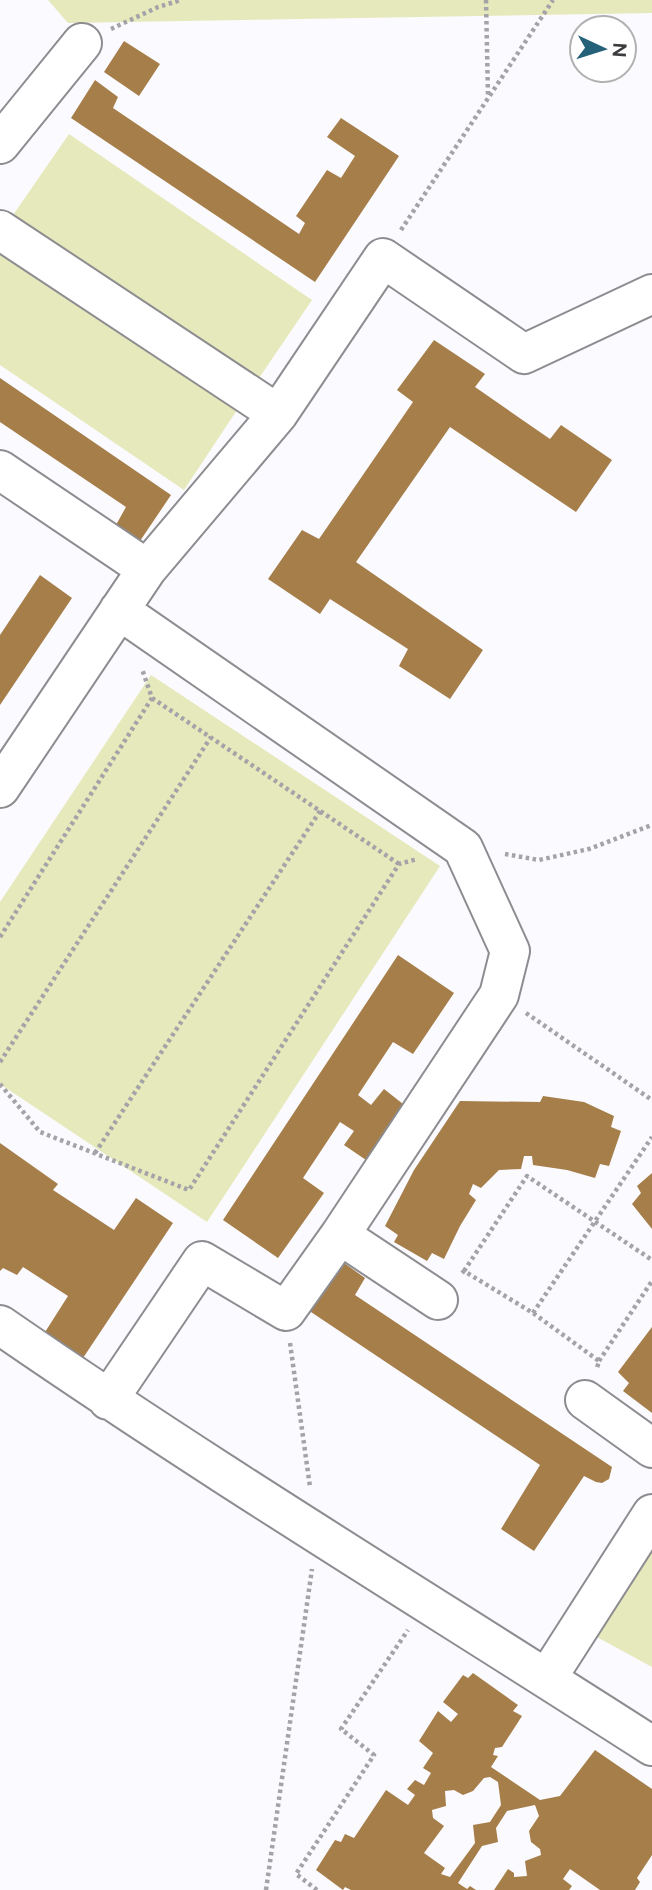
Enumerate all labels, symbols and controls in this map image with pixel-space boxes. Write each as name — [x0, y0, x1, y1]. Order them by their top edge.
north arrow — [568, 14, 638, 84]
text: N — [607, 42, 631, 58]

